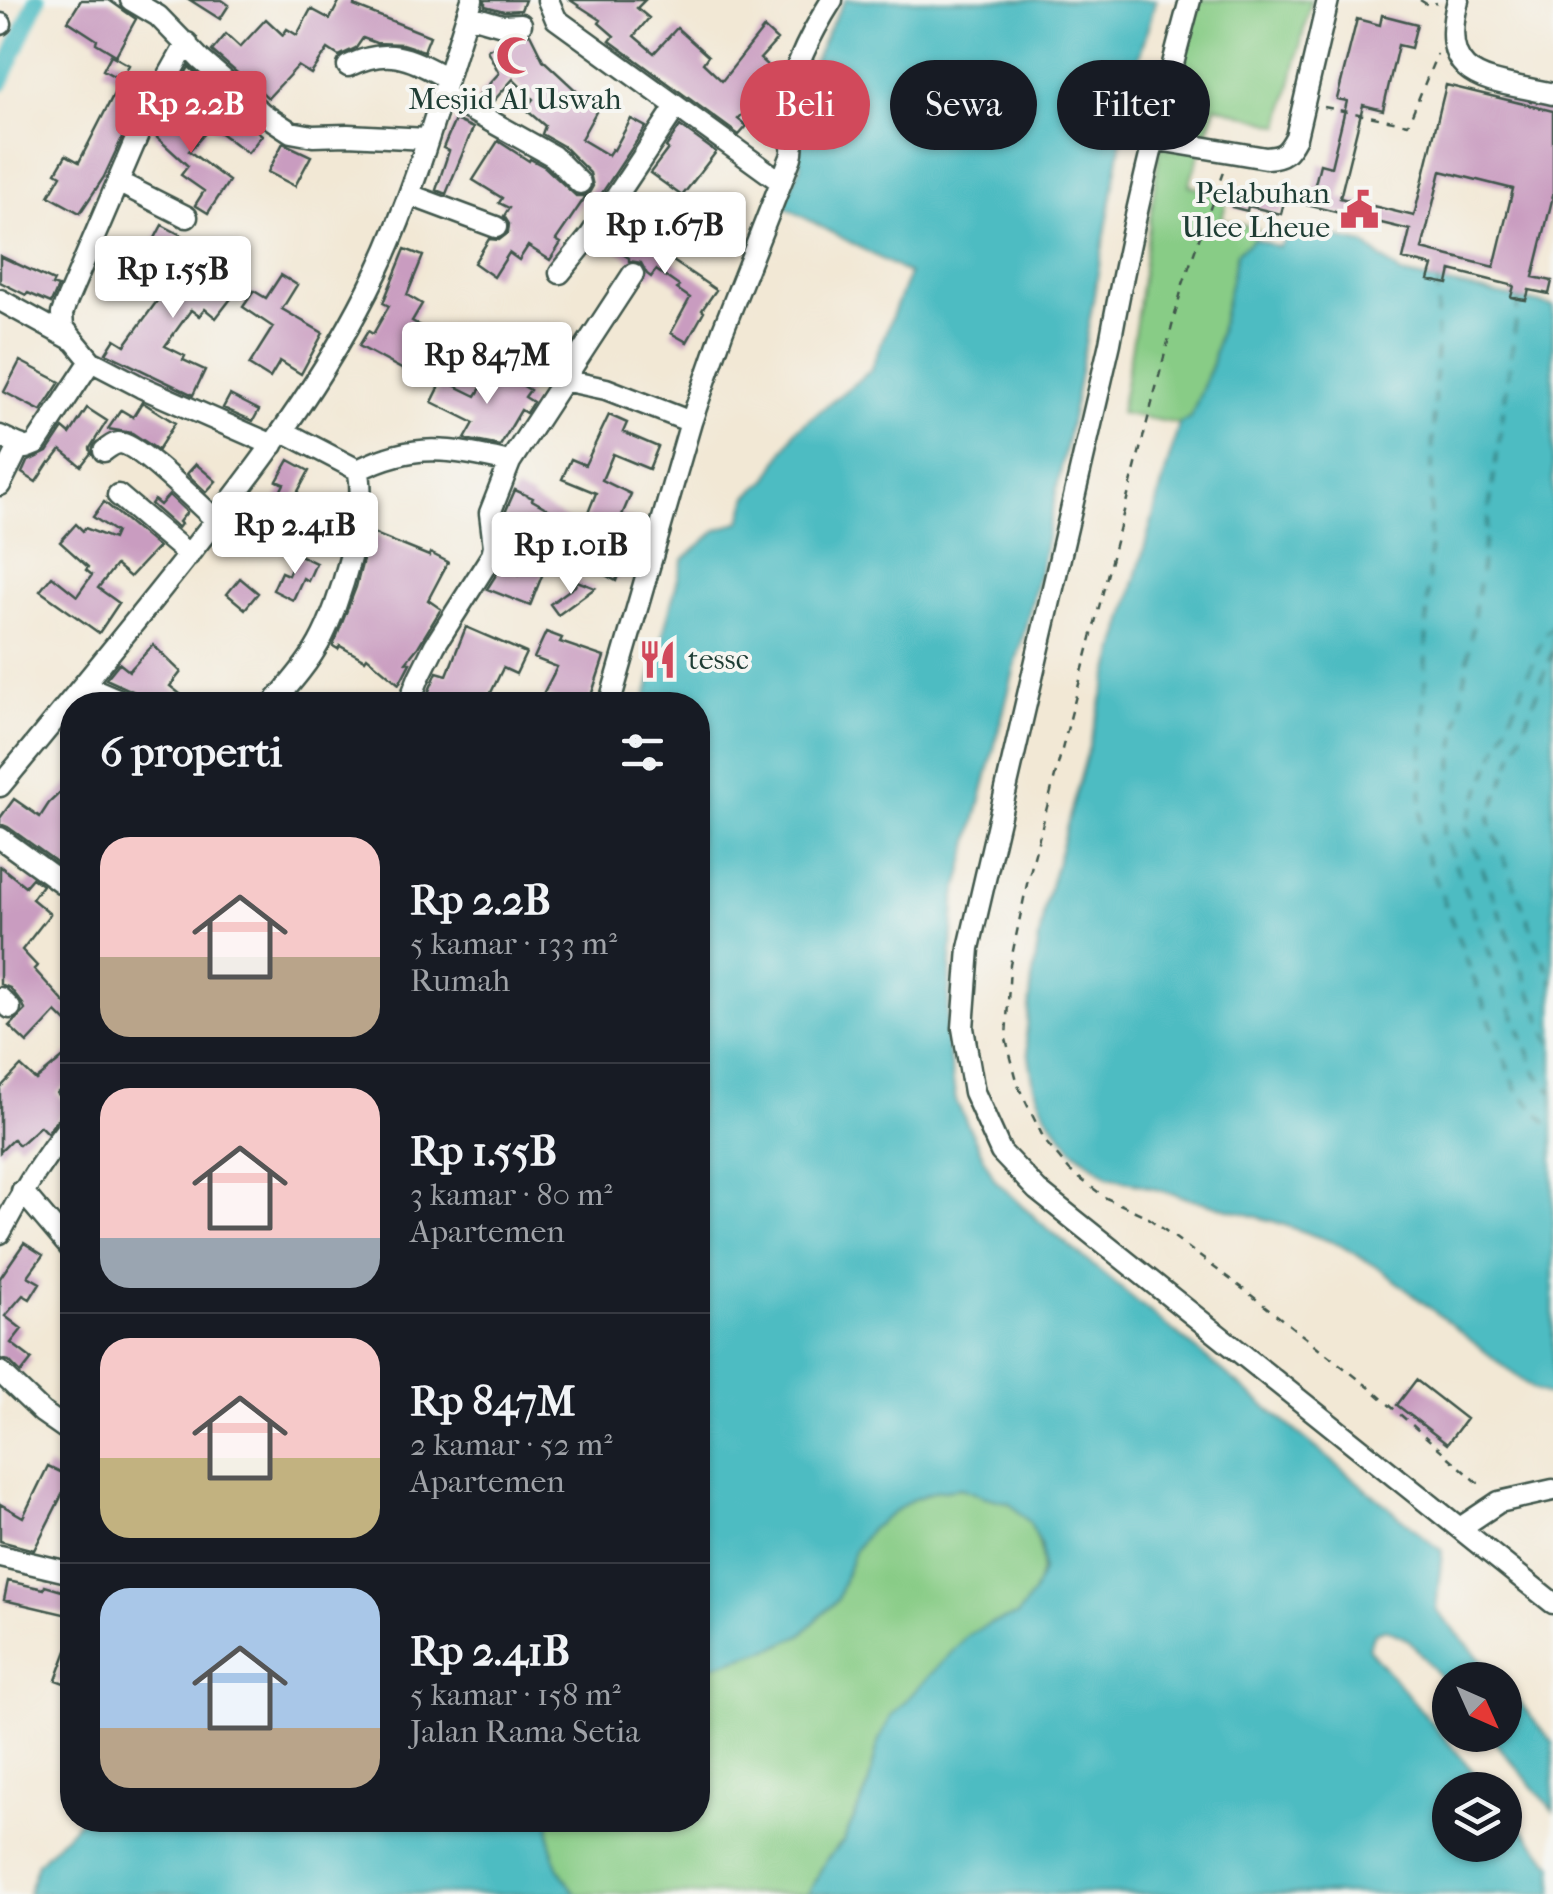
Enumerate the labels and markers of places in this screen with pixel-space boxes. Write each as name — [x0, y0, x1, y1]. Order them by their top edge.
mosque icon: Mesjid Al Uswah — [494, 34, 536, 76]
pin: Rp 2.2B — [99, 71, 283, 156]
place label: Mesjid Al Uswah — [408, 82, 622, 117]
place label: Pelabuhan Ulee Lheue — [1181, 176, 1331, 245]
public building icon: Pelabuhan Ulee Lheue — [1339, 189, 1381, 231]
pin: Rp 1.67B — [562, 192, 768, 277]
pin: Rp 1.55B — [70, 236, 276, 321]
pin: Rp 847M — [395, 322, 579, 407]
pin: Rp 2.41B — [192, 492, 398, 577]
pin: Rp 1.01B — [468, 512, 674, 597]
restaurant icon: tessc — [637, 638, 679, 680]
place label: tessc — [688, 642, 749, 677]

